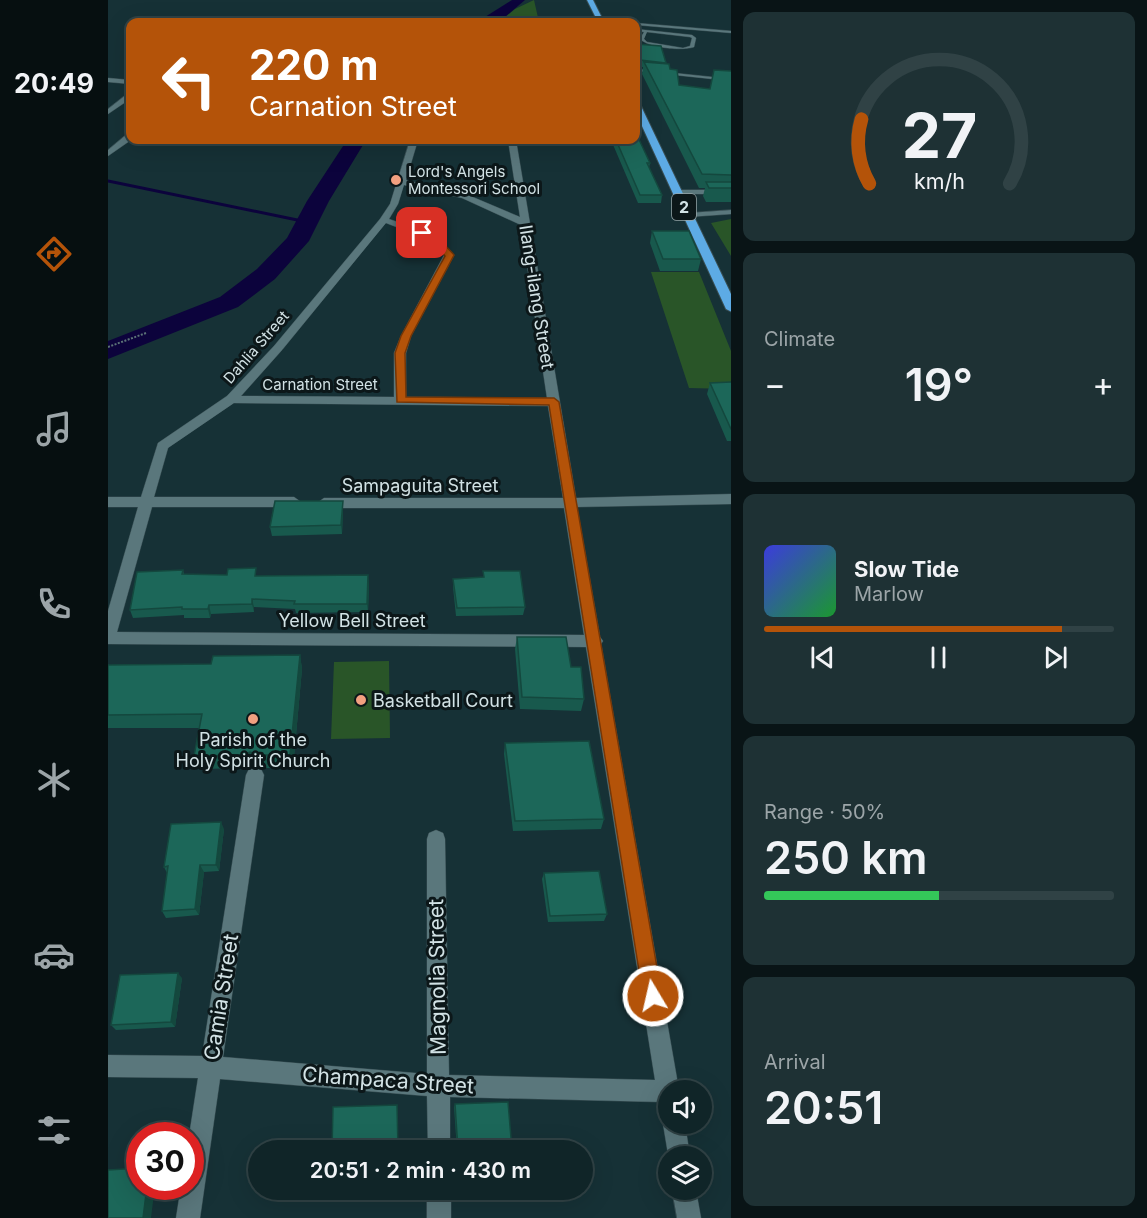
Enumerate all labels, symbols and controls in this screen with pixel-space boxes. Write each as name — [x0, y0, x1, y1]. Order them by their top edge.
text: 220 m — [249, 39, 379, 90]
icon: left — [150, 42, 228, 120]
text: 20:49 — [14, 67, 94, 100]
text: Carnation Street — [249, 90, 457, 123]
text: 27 — [901, 98, 977, 173]
place label: Lord's Angels Montessori School — [408, 162, 540, 198]
text: km/h — [914, 168, 964, 194]
marker: Lord's Angels Montessori School — [389, 173, 403, 187]
road number: 2 — [672, 194, 696, 220]
pin — [396, 207, 447, 258]
icon: arrive — [405, 216, 438, 249]
street label: Ilang-ilang Street — [515, 223, 559, 371]
icon: directions — [33, 233, 75, 275]
street label: Dahlia Street — [219, 307, 293, 387]
text: Climate — [764, 327, 835, 351]
text: 19° — [905, 357, 973, 412]
text: − — [764, 364, 786, 404]
text: + — [1092, 364, 1114, 404]
street label: Carnation Street — [262, 375, 378, 394]
icon: music — [33, 408, 75, 450]
street label: Sampaguita Street — [342, 475, 498, 496]
text: Slow Tide — [854, 556, 959, 582]
text: Marlow — [854, 582, 924, 606]
icon: phone — [33, 583, 75, 625]
street label: Yellow Bell Street — [278, 610, 426, 631]
icon: previous — [806, 641, 839, 674]
icon: pause — [922, 641, 955, 674]
icon: next — [1039, 641, 1072, 674]
place label: Basketball Court — [373, 690, 513, 711]
marker: Basketball Court — [354, 693, 368, 707]
marker: Parish of the Holy Spirit Church — [246, 712, 260, 726]
place label: Parish of the Holy Spirit Church — [176, 729, 330, 771]
icon: climate — [33, 759, 75, 801]
text: Range · 50% — [764, 800, 885, 824]
text: 250 km — [764, 830, 928, 885]
street label: Magnolia Street — [423, 899, 451, 1055]
street label: Camia Street — [199, 932, 243, 1062]
icon: car — [33, 934, 75, 976]
position arrow — [621, 964, 685, 1028]
text: Arrival — [764, 1050, 826, 1074]
street label: Champaca Street — [301, 1062, 475, 1098]
map controls — [658, 1080, 712, 1200]
button: sound — [658, 1080, 712, 1134]
text: 20:51 — [764, 1080, 883, 1135]
icon: filters — [33, 1109, 75, 1151]
speed limit sign: 30 — [126, 1122, 204, 1200]
button: layers — [658, 1146, 712, 1200]
text: 20:51 · 2 min · 430 m — [310, 1157, 531, 1183]

